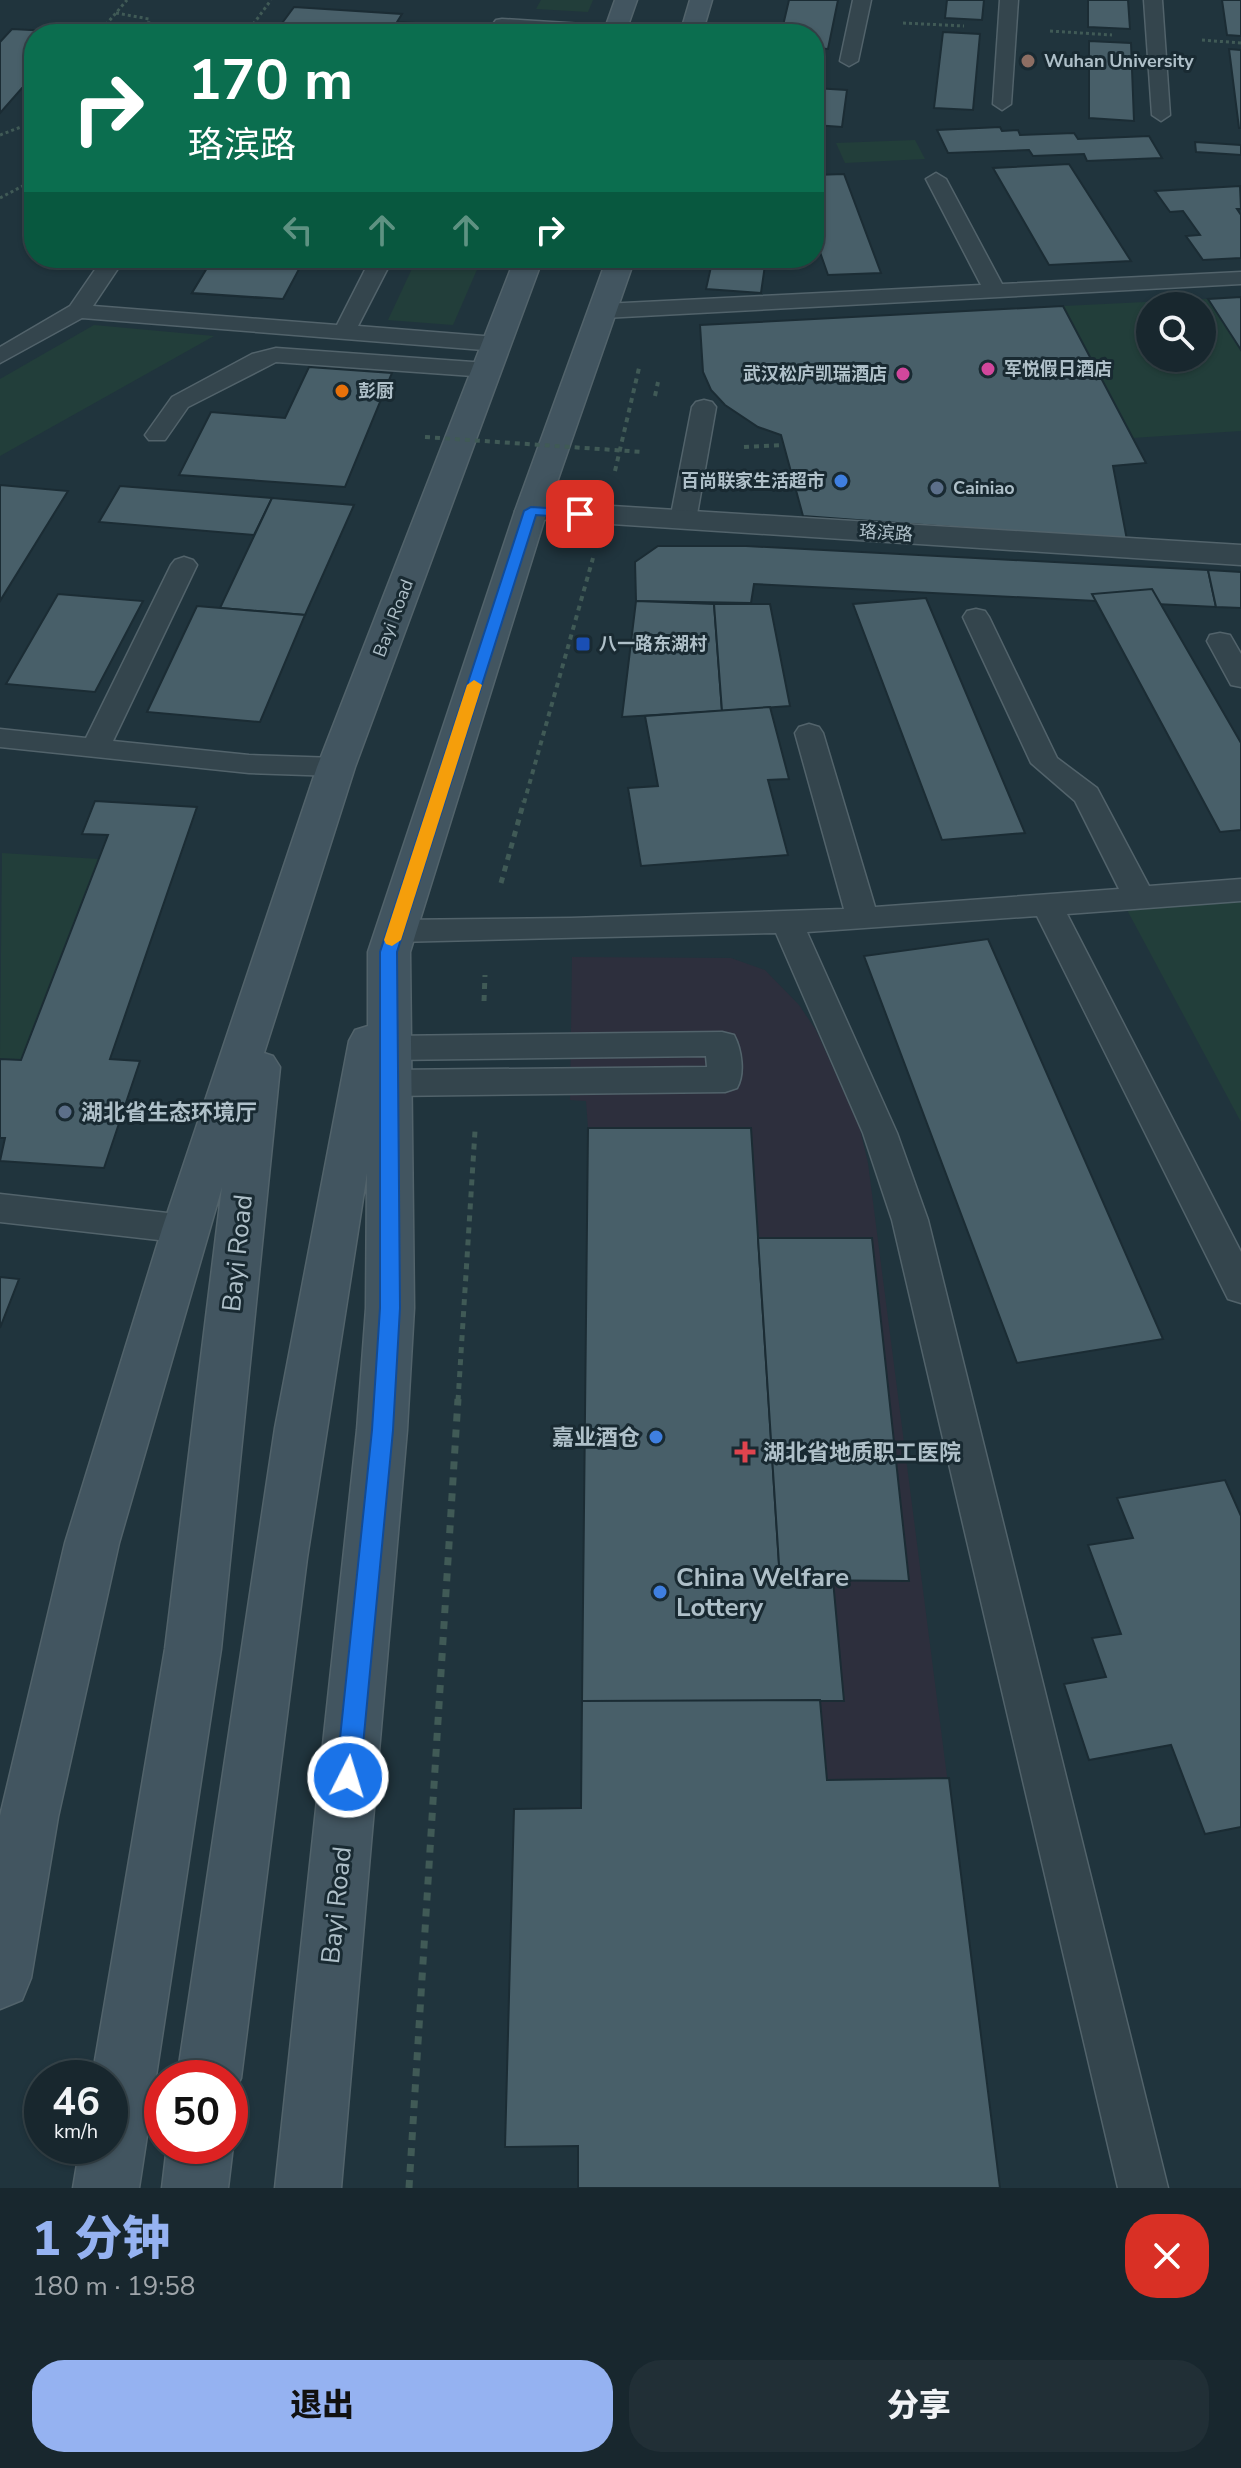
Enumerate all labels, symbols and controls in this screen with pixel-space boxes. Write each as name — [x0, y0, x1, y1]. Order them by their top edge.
text: 170 m — [188, 42, 353, 119]
place label: Wuhan University — [1044, 49, 1194, 73]
marker: Wuhan University — [1019, 52, 1037, 70]
icon: right — [56, 56, 160, 160]
text: 珞滨路 — [188, 121, 296, 170]
icon: left — [276, 208, 320, 252]
icon: ahead — [360, 208, 404, 252]
icon: ahead — [444, 208, 488, 252]
icon: right — [528, 208, 572, 252]
map controls — [1136, 292, 1216, 372]
button: search — [1136, 292, 1216, 372]
place label: 军悦假日酒店 — [1004, 357, 1112, 381]
marker: 军悦假日酒店 — [979, 360, 997, 378]
place label: 武汉松庐凯瑞酒店 — [743, 362, 887, 386]
marker: 武汉松庐凯瑞酒店 — [894, 365, 912, 383]
place label: 彭厨 — [358, 379, 394, 403]
marker: 彭厨 — [333, 382, 351, 400]
place label: 百尚联家生活超市 — [681, 469, 825, 493]
marker: 百尚联家生活超市 — [832, 472, 850, 490]
place label: Cainiao — [953, 476, 1015, 500]
marker: Cainiao — [928, 479, 946, 497]
pin — [546, 480, 614, 548]
icon: arrive — [558, 492, 602, 536]
street label: 珞滨路 — [858, 519, 914, 547]
street label: Bayi Road — [367, 576, 419, 660]
place label: 八一路东湖村 — [599, 632, 707, 656]
marker: 八一路东湖村 — [574, 635, 592, 653]
place label: 湖北省生态环境厅 — [81, 1098, 257, 1128]
marker: 湖北省生态环境厅 — [56, 1103, 74, 1121]
street label: Bayi Road — [214, 1193, 261, 1313]
place label: 嘉业酒仓 — [552, 1423, 640, 1453]
marker: 嘉业酒仓 — [647, 1428, 665, 1446]
place label: 湖北省地质职工医院 — [763, 1438, 961, 1468]
marker: 湖北省地质职工医院 — [734, 1441, 756, 1463]
place label: China Welfare Lottery — [676, 1560, 849, 1625]
marker: China Welfare Lottery — [651, 1583, 669, 1601]
position arrow — [306, 1735, 390, 1819]
street label: Bayi Road — [313, 1845, 360, 1965]
speed limit sign: 50 — [144, 2060, 248, 2164]
text: 46 — [52, 2075, 100, 2129]
text: km/h — [54, 2118, 98, 2145]
text: 1 分钟 — [32, 2206, 170, 2272]
button: close — [1125, 2214, 1209, 2298]
text: 180 m · 19:58 — [32, 2269, 195, 2304]
button: 退出 — [32, 2360, 613, 2452]
button: 分享 — [629, 2360, 1209, 2452]

